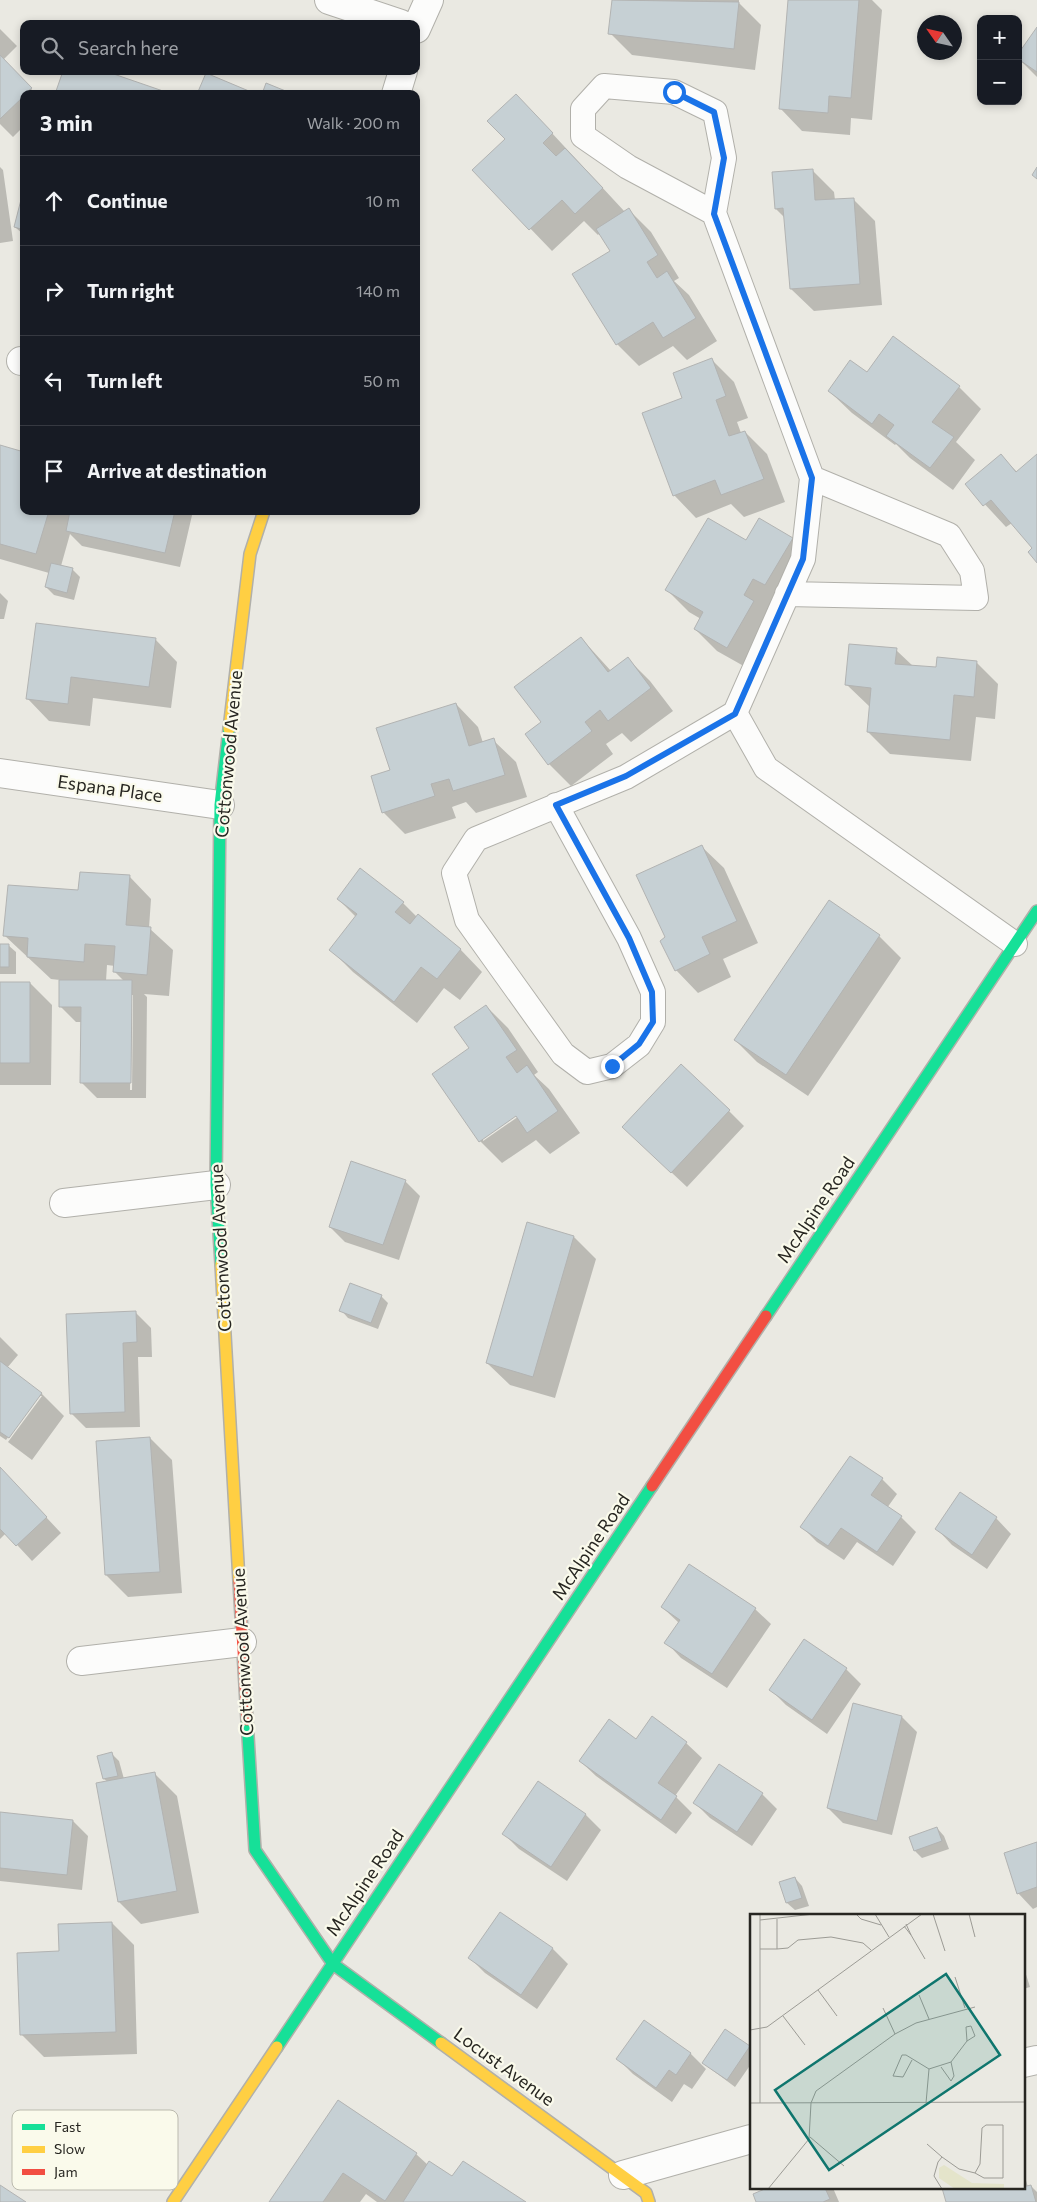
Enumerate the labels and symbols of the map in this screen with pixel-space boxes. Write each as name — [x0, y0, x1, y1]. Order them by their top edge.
north arrow — [917, 15, 962, 60]
route start — [663, 81, 686, 104]
street label: Cottonwood Avenue — [210, 669, 246, 839]
street label: Espana Place — [56, 770, 164, 806]
route end — [601, 1055, 624, 1078]
street label: McAlpine Road — [771, 1152, 859, 1267]
street label: Cottonwood Avenue — [205, 1164, 235, 1332]
street label: McAlpine Road — [546, 1489, 634, 1604]
street label: Cottonwood Avenue — [227, 1568, 257, 1736]
street label: McAlpine Road — [320, 1825, 408, 1940]
inset map — [750, 1914, 1024, 2190]
street label: Locust Avenue — [450, 2022, 559, 2110]
legend — [12, 2110, 178, 2190]
text: Fast — [54, 2118, 81, 2135]
text: Slow — [54, 2140, 85, 2157]
text: Jam — [54, 2163, 78, 2180]

